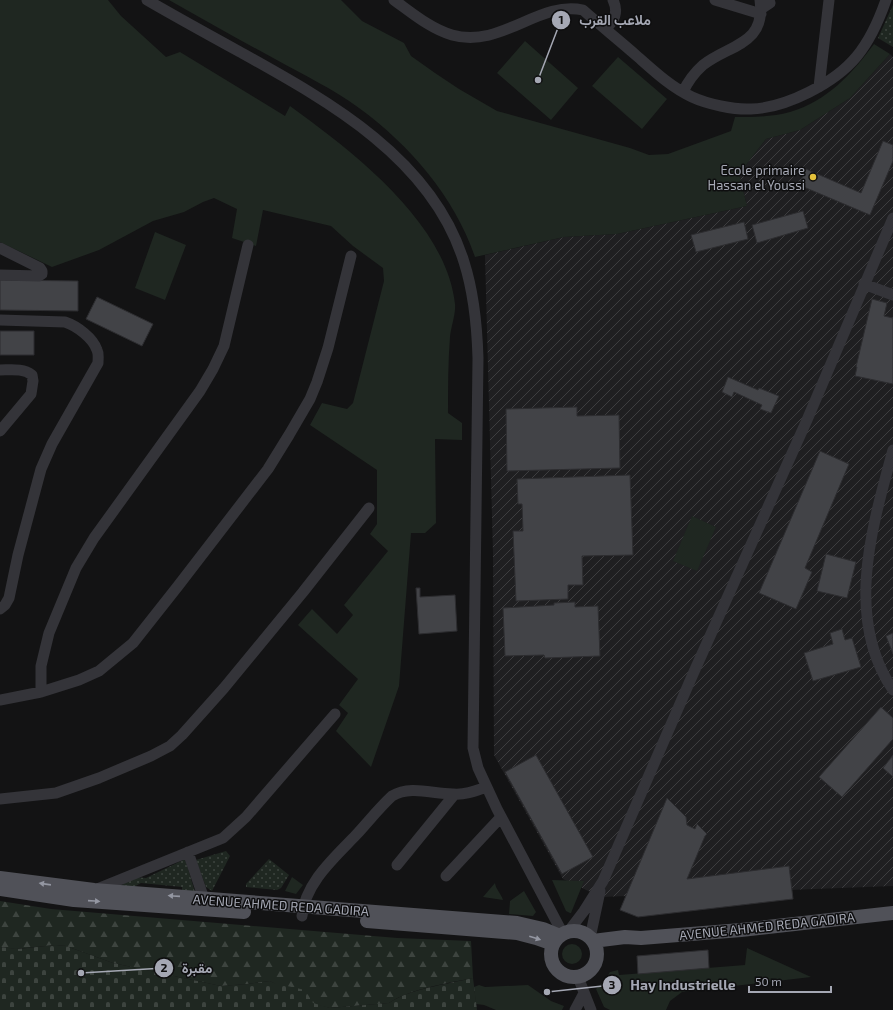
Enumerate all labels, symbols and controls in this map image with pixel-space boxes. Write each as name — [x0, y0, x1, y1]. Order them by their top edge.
callout: ملاعب القرب — [551, 7, 658, 33]
text: ملاعب القرب — [579, 11, 651, 29]
text: 1 — [558, 12, 564, 26]
place label: Ecole primaire Hassan el Youssi — [708, 162, 805, 193]
marker: Ecole primaire Hassan el Youssi — [808, 172, 818, 182]
one-way arrow — [38, 881, 51, 887]
street label: AVENUE AHMED REDA GADIRA — [192, 891, 370, 919]
one-way arrow — [168, 893, 180, 900]
one-way arrow — [88, 897, 100, 904]
street label: AVENUE AHMED REDA GADIRA — [678, 909, 856, 943]
one-way arrow — [530, 935, 542, 941]
callout: مقبرة — [154, 955, 220, 981]
text: مقبرة — [182, 959, 213, 977]
text: 2 — [161, 960, 168, 974]
scale bar — [749, 968, 831, 994]
callout: Hay Industrielle — [602, 972, 744, 998]
text: 50 m — [755, 974, 782, 988]
text: Hay Industrielle — [630, 976, 736, 993]
text: 3 — [609, 977, 616, 991]

